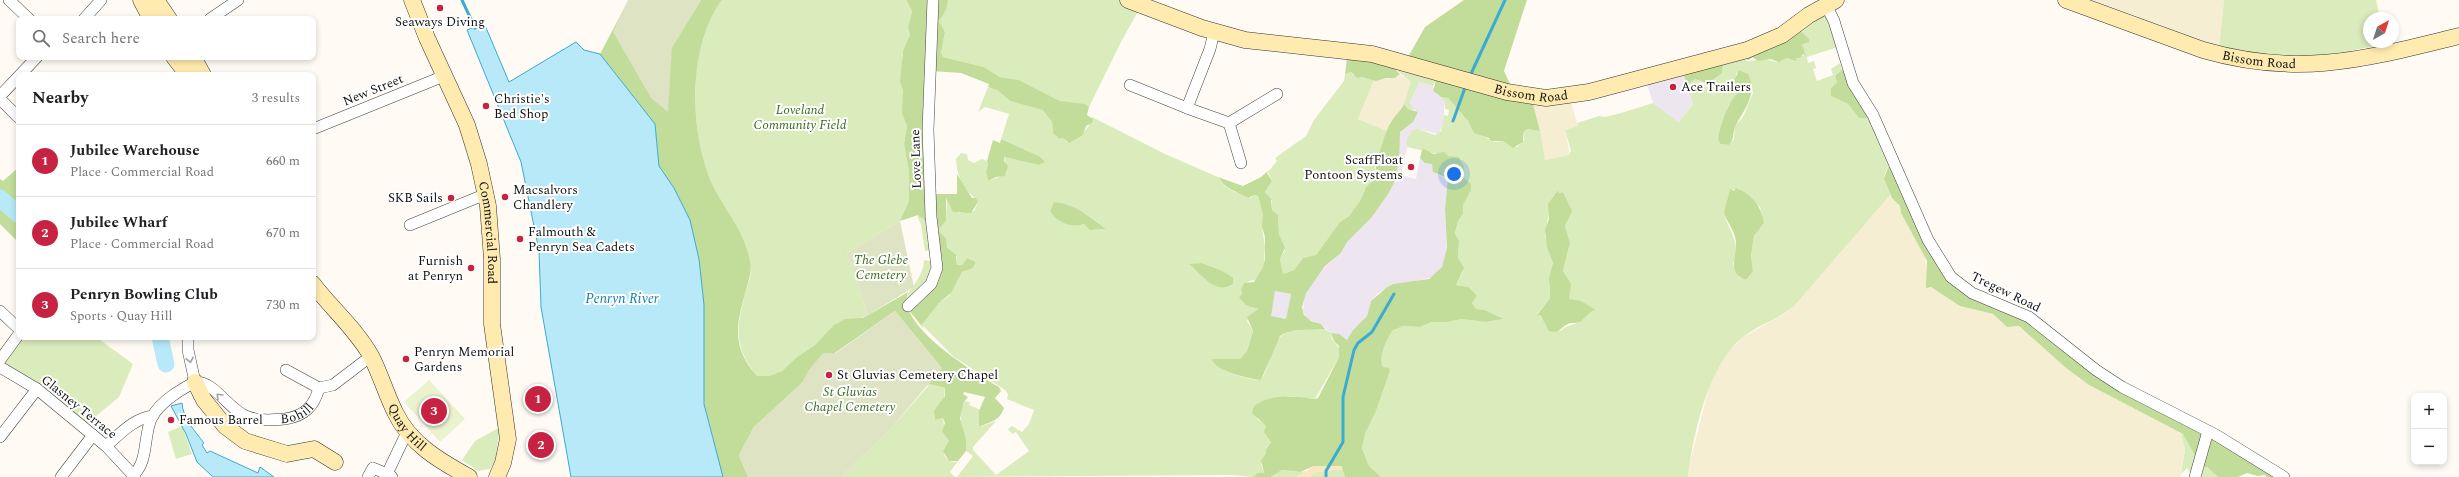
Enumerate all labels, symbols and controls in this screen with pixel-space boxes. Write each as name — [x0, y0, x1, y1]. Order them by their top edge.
marker: Seaways Diving — [435, 3, 445, 13]
place label: Seaways Diving — [395, 12, 485, 32]
north arrow — [2363, 12, 2399, 48]
search box — [16, 16, 316, 60]
icon: search — [30, 27, 52, 49]
text: Search here — [62, 27, 140, 50]
street label: Bissom Road — [2220, 45, 2296, 74]
street label: New Street — [340, 69, 407, 111]
place label: Ace Trailers — [1681, 77, 1751, 97]
street label: Bissom Road — [1492, 79, 1569, 108]
marker: Ace Trailers — [1668, 82, 1678, 92]
text: Nearby — [32, 85, 88, 111]
text: 3 results — [252, 88, 300, 108]
place label: Christie's Bed Shop — [494, 89, 550, 124]
park label: Loveland Community Field — [754, 100, 847, 135]
marker: Christie's Bed Shop — [481, 101, 491, 111]
street label: Love Lane — [905, 129, 927, 189]
text: Jubilee Warehouse — [70, 139, 200, 162]
place label: ScaffFloat Pontoon Systems — [1304, 150, 1403, 185]
text: 1 — [41, 151, 49, 171]
text: 660 m — [266, 151, 300, 171]
text: Place · Commercial Road — [70, 162, 214, 182]
marker: ScaffFloat Pontoon Systems — [1406, 162, 1416, 172]
your location — [1444, 164, 1464, 184]
street label: Commercial Road — [473, 179, 502, 284]
place label: Macsalvors Chandlery — [513, 180, 578, 215]
place label: SKB Sails — [388, 188, 443, 208]
marker: Macsalvors Chandlery — [500, 192, 510, 202]
marker: SKB Sails — [446, 193, 456, 203]
text: Jubilee Wharf — [70, 211, 167, 234]
place label: Falmouth & Penryn Sea Cadets — [528, 222, 635, 257]
text: 2 — [41, 223, 49, 243]
text: 670 m — [266, 223, 300, 243]
text: Place · Commercial Road — [70, 234, 214, 254]
marker: Falmouth & Penryn Sea Cadets — [515, 234, 525, 244]
park label: The Glebe Cemetery — [854, 250, 908, 285]
place label: Furnish at Penryn — [408, 251, 463, 286]
marker: Furnish at Penryn — [466, 263, 476, 273]
street label: Tregew Road — [1968, 266, 2044, 318]
text: Penryn Bowling Club — [70, 283, 218, 306]
water label: Penryn River — [585, 288, 659, 309]
text: 3 — [41, 295, 49, 315]
text: 730 m — [266, 295, 300, 315]
text: Sports · Quay Hill — [70, 306, 172, 326]
place label: Penryn Memorial Gardens — [414, 342, 515, 377]
marker: Penryn Memorial Gardens — [401, 354, 411, 364]
one-way arrow — [185, 356, 193, 363]
place label: St Gluvias Cemetery Chapel — [837, 365, 998, 385]
street label: Glasney Terrace — [37, 370, 121, 444]
marker: St Gluvias Cemetery Chapel — [824, 370, 834, 380]
park label: St Gluvias Chapel Cemetery — [805, 382, 896, 417]
pin: 1 — [525, 384, 551, 414]
one-way arrow — [216, 393, 224, 401]
map controls — [2411, 393, 2447, 465]
button: + — [2411, 393, 2447, 429]
pin: 3 — [421, 396, 447, 426]
street label: Bohill — [280, 399, 319, 429]
street label: Quay Hill — [382, 400, 431, 456]
place label: Famous Barrel — [179, 410, 263, 430]
marker: Famous Barrel — [166, 415, 176, 425]
button: − — [2411, 429, 2447, 465]
pin: 2 — [528, 430, 554, 460]

